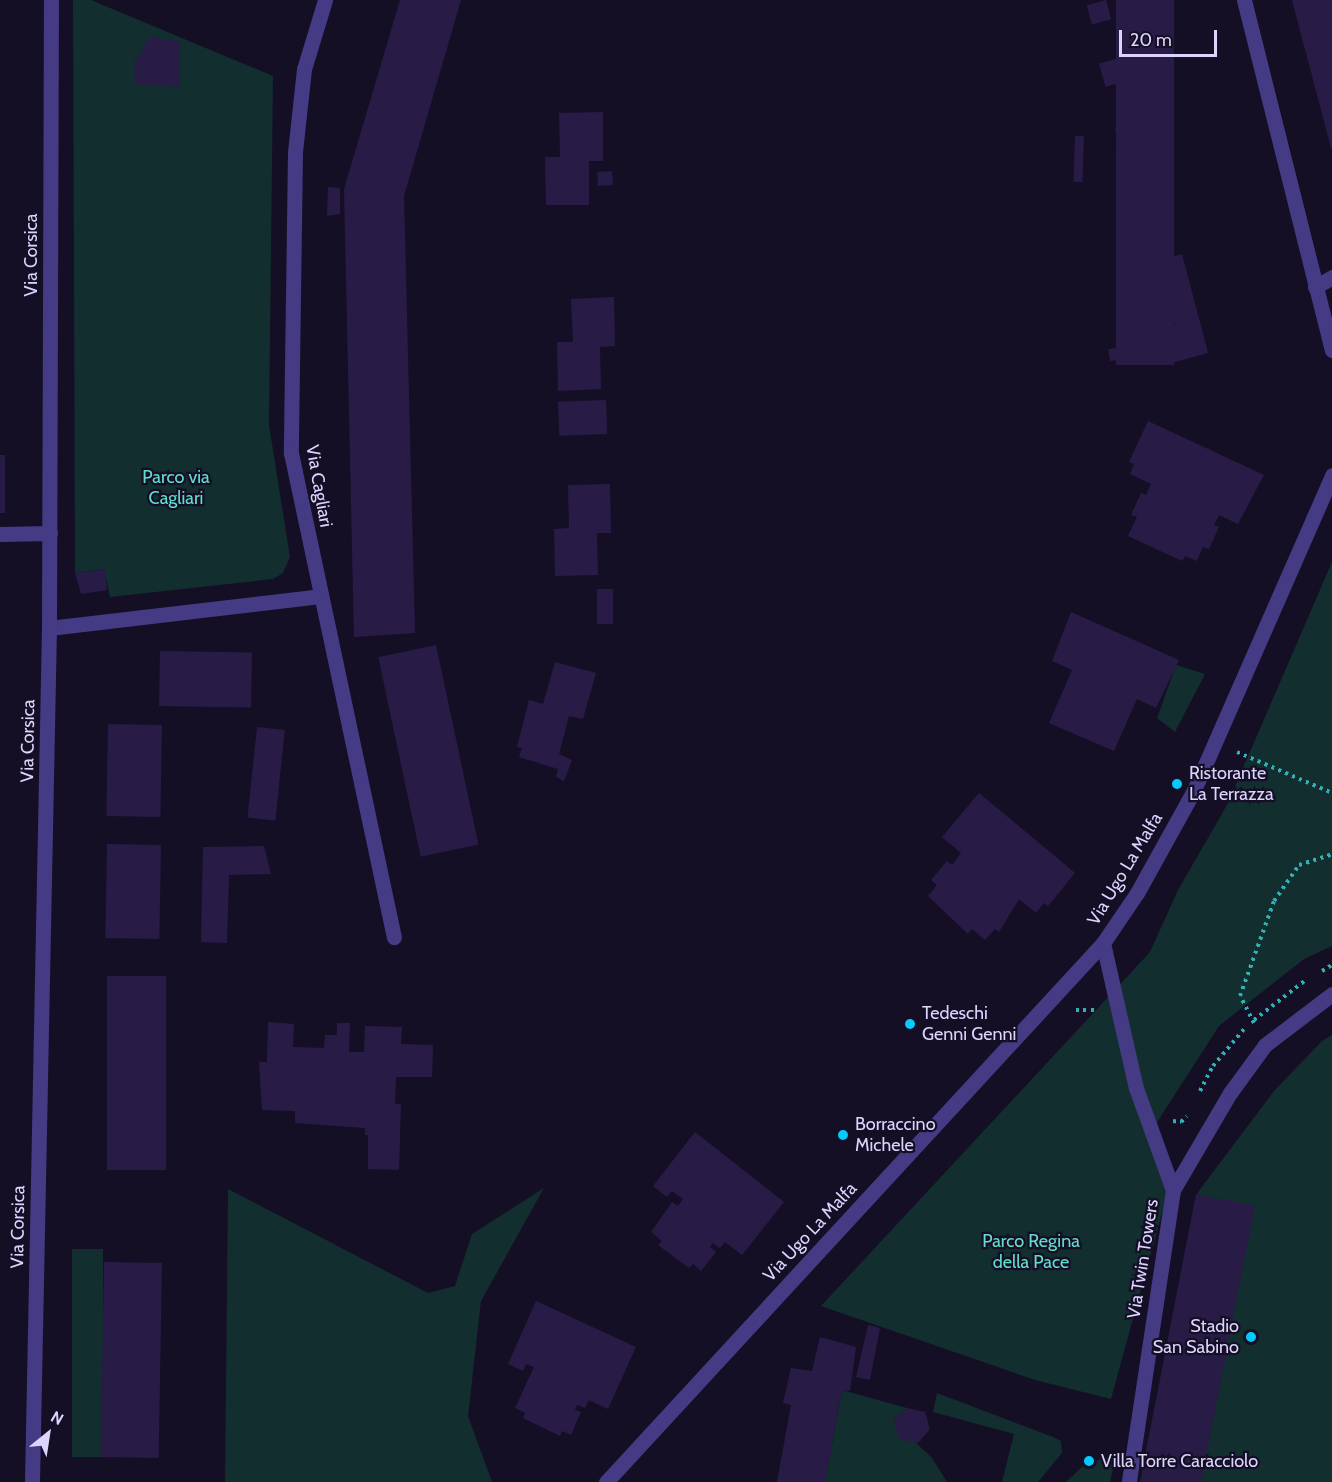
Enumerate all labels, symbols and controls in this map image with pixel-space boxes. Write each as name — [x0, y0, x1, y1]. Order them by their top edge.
scale bar — [1122, 18, 1220, 56]
text: 20 m — [1130, 29, 1172, 51]
street label: Via Corsica — [20, 214, 42, 296]
street label: Via Cagliari — [301, 443, 337, 529]
park label: Parco via Cagliari — [142, 467, 210, 510]
street label: Via Corsica — [16, 699, 40, 783]
place label: Ristorante La Terrazza — [1189, 763, 1274, 806]
marker: Ristorante La Terrazza — [1170, 777, 1184, 791]
street label: Via Ugo La Malfa — [1083, 809, 1167, 929]
place label: Tedeschi Genni Genni — [922, 1003, 1016, 1046]
marker: Tedeschi Genni Genni — [903, 1017, 917, 1031]
place label: Borraccino Michele — [855, 1114, 936, 1156]
marker: Borraccino Michele — [836, 1128, 850, 1142]
street label: Via Ugo La Malfa — [759, 1178, 861, 1286]
street label: Via Corsica — [6, 1185, 30, 1269]
street label: Via Twin Towers — [1123, 1198, 1163, 1320]
park label: Parco Regina della Pace — [982, 1231, 1080, 1274]
place label: Stadio San Sabino — [1153, 1316, 1239, 1358]
marker: Stadio San Sabino — [1244, 1330, 1258, 1344]
north arrow — [18, 1404, 78, 1464]
text: N — [48, 1407, 67, 1429]
place label: Villa Torre Caracciolo — [1101, 1450, 1258, 1472]
marker: Villa Torre Caracciolo — [1082, 1454, 1096, 1468]

